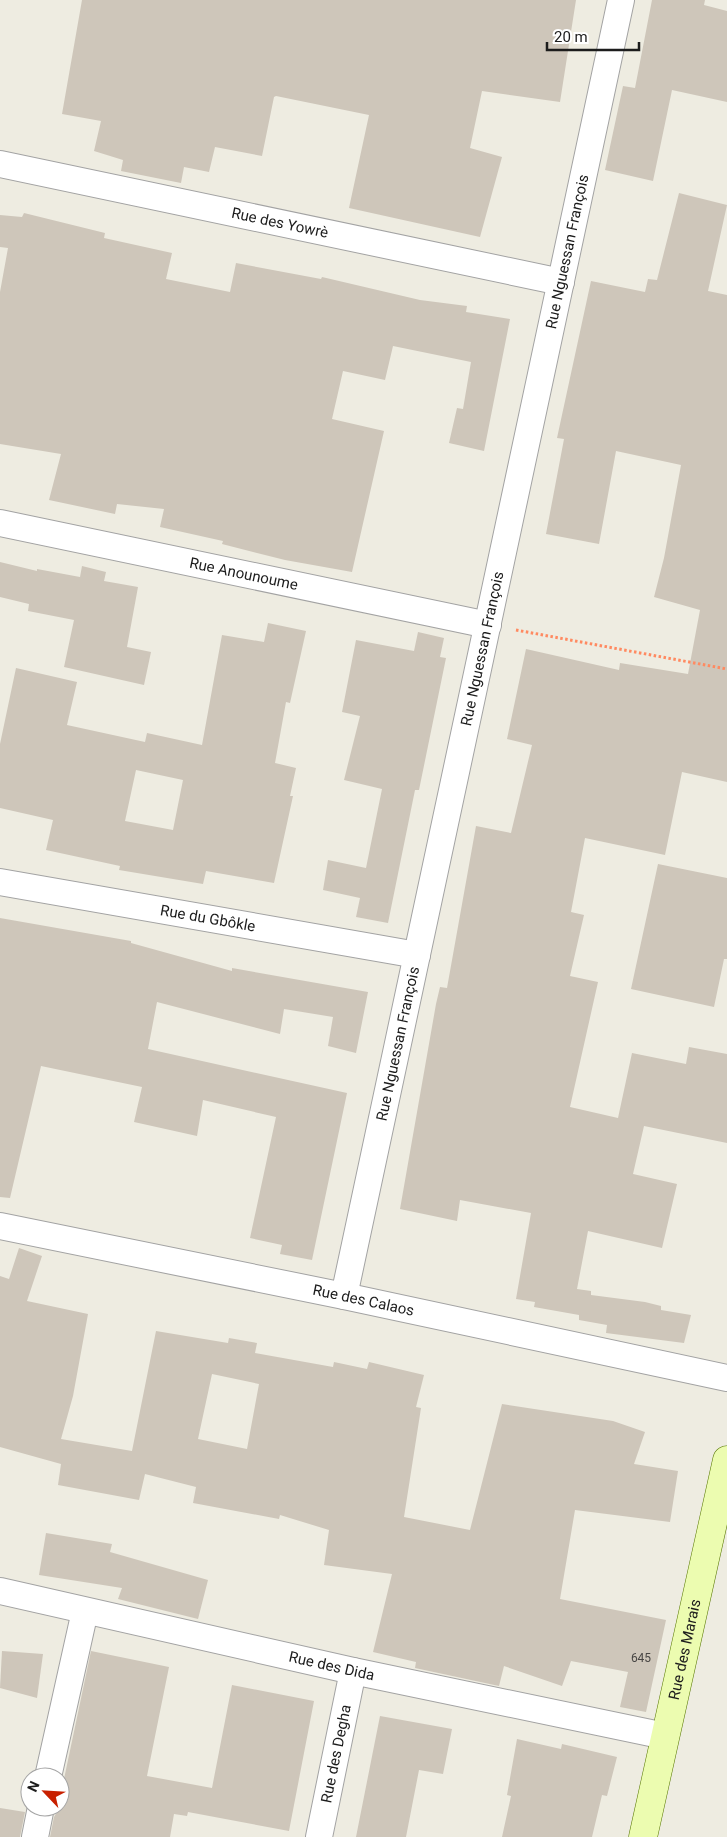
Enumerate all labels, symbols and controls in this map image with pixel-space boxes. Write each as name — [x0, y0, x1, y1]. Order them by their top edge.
scale bar — [547, 20, 640, 52]
text: 20 m — [554, 28, 588, 46]
street label: Rue Nguessan François — [542, 173, 592, 330]
street label: Rue des Yowrè — [230, 204, 330, 242]
street label: Rue Anounoume — [188, 554, 300, 594]
street label: Rue Nguessan François — [457, 570, 508, 728]
street label: Rue du Gbôkle — [159, 901, 257, 936]
street label: Rue Nguessan François — [373, 965, 423, 1123]
street label: Rue des Calaos — [311, 1281, 416, 1320]
street label: Rue des Marais — [665, 1597, 705, 1702]
street label: Rue des Dida — [287, 1648, 376, 1684]
house number: 645 — [631, 1651, 651, 1665]
street label: Rue des Degha — [317, 1703, 355, 1804]
north arrow — [20, 1767, 70, 1817]
text: N — [24, 1779, 43, 1794]

